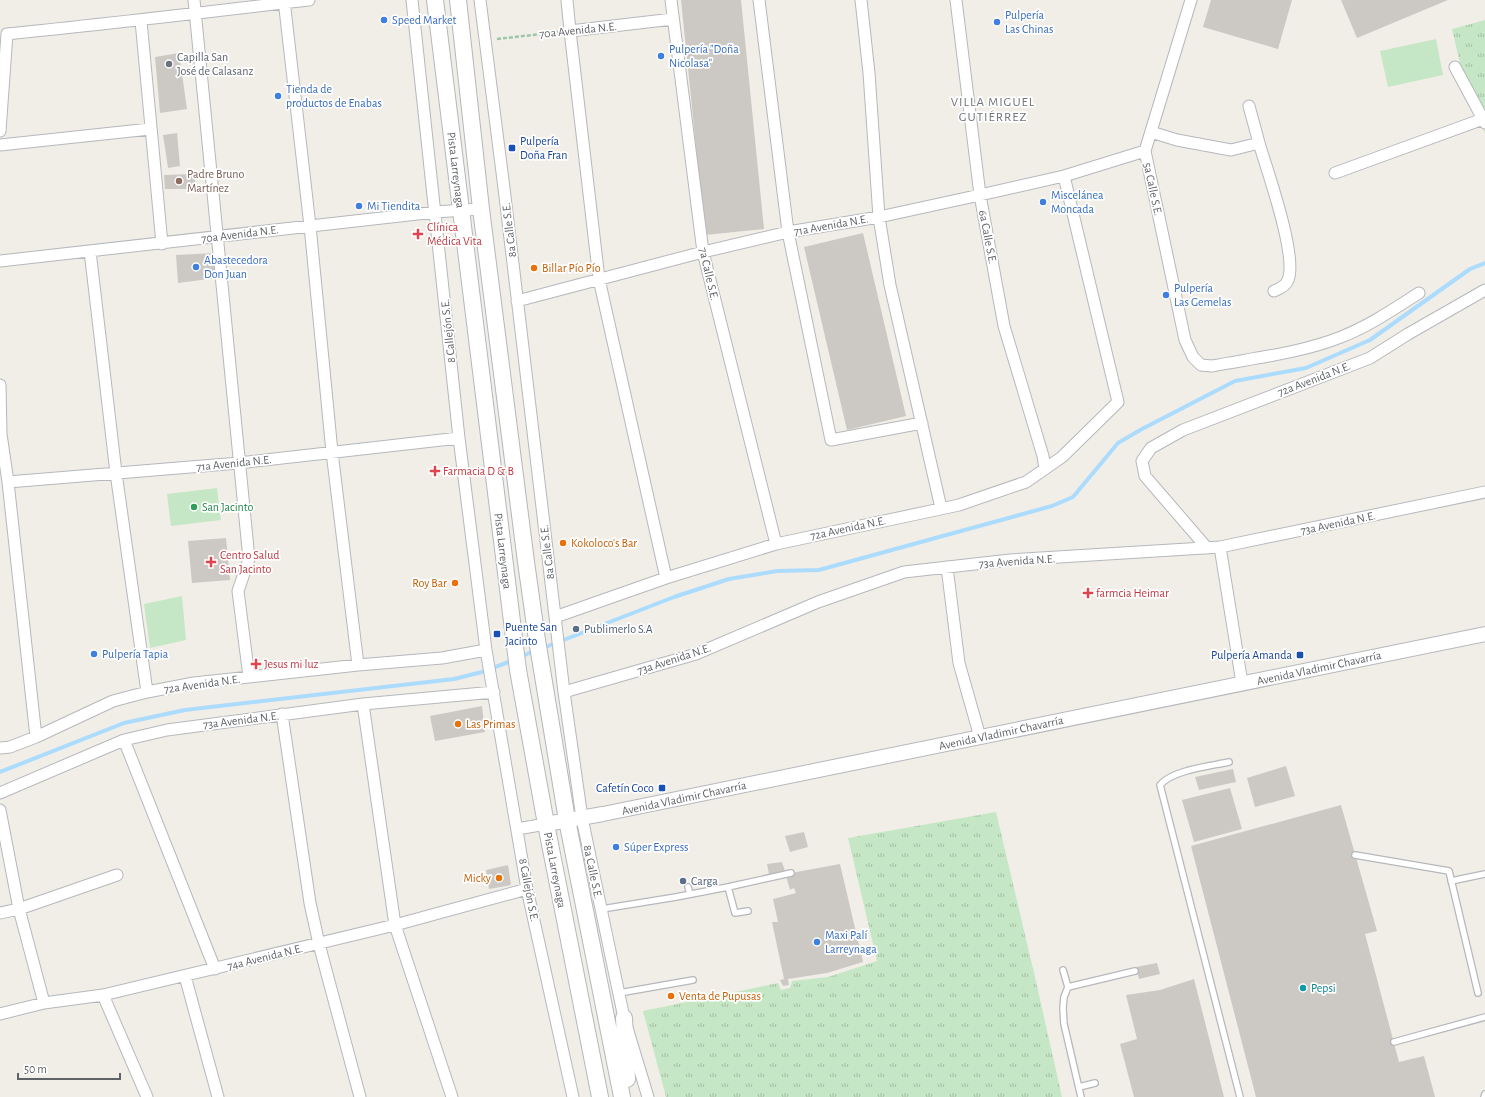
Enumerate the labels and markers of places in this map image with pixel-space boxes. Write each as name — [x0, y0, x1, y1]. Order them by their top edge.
place label: Pulpería Las Chinas — [1005, 9, 1054, 35]
place label: Speed Market — [392, 14, 457, 26]
marker: Speed Market — [379, 15, 389, 25]
marker: Pulpería Las Chinas — [992, 17, 1002, 27]
place label: Pulpería "Doña Nicolasa" — [669, 43, 739, 69]
place label: Capilla San José de Calasanz — [177, 51, 253, 77]
marker: Pulpería "Doña Nicolasa" — [656, 51, 666, 61]
marker: Capilla San José de Calasanz — [164, 59, 174, 69]
place label: Tienda de productos de Enabas — [286, 83, 382, 109]
marker: Tienda de productos de Enabas — [273, 91, 283, 101]
place label: Pulpería Doña Fran — [520, 135, 567, 161]
marker: Pulpería Doña Fran — [507, 143, 517, 153]
place label: Padre Bruno Martínez — [187, 168, 244, 194]
marker: Padre Bruno Martínez — [174, 176, 184, 186]
place label: Miscelánea Moncada — [1051, 189, 1104, 215]
marker: Miscelánea Moncada — [1038, 197, 1048, 207]
place label: Mi Tiendita — [367, 200, 421, 212]
marker: Mi Tiendita — [354, 201, 364, 211]
place label: Clínica Médica Vita — [427, 221, 482, 247]
marker: Clínica Médica Vita — [412, 228, 424, 240]
place label: Abastecedora Don Juan — [204, 254, 268, 280]
marker: Abastecedora Don Juan — [191, 262, 201, 272]
place label: Billar Pío Pío — [542, 262, 601, 274]
marker: Billar Pío Pío — [529, 263, 539, 273]
place label: Pulpería Las Gemelas — [1174, 282, 1232, 308]
marker: Pulpería Las Gemelas — [1161, 290, 1171, 300]
place label: Farmacia D & B — [443, 465, 514, 477]
marker: Farmacia D & B — [430, 466, 440, 476]
place label: San Jacinto — [202, 501, 253, 513]
marker: San Jacinto — [189, 502, 199, 512]
place label: Kokoloco's Bar — [571, 537, 637, 549]
marker: Kokoloco's Bar — [558, 538, 568, 548]
place label: Centro Salud San Jacinto — [220, 549, 280, 575]
marker: Centro Salud San Jacinto — [205, 556, 217, 568]
place label: Roy Bar — [412, 577, 447, 590]
marker: Roy Bar — [450, 578, 460, 588]
place label: farmcia Heimar — [1096, 587, 1169, 599]
marker: farmcia Heimar — [1083, 588, 1093, 598]
place label: Puente San Jacinto — [505, 621, 557, 647]
place label: Publimerlo S.A — [584, 623, 653, 635]
marker: Publimerlo S.A — [571, 624, 581, 634]
marker: Puente San Jacinto — [492, 629, 502, 639]
place label: Pulpería Tapia — [102, 648, 169, 660]
marker: Pulpería Tapia — [89, 649, 99, 659]
place label: Pulpería Amanda — [1211, 649, 1292, 661]
marker: Pulpería Amanda — [1295, 650, 1305, 660]
place label: Jesus mi luz — [264, 658, 319, 670]
marker: Jesus mi luz — [251, 659, 261, 669]
place label: Las Primas — [466, 718, 515, 730]
marker: Las Primas — [453, 719, 463, 729]
place label: Cafetín Coco — [596, 782, 654, 794]
marker: Cafetín Coco — [657, 783, 667, 793]
place label: Súper Express — [624, 841, 689, 853]
marker: Súper Express — [611, 842, 621, 852]
place label: Micky — [463, 872, 491, 885]
marker: Micky — [494, 873, 504, 883]
place label: Carga — [691, 875, 718, 887]
marker: Carga — [678, 876, 688, 886]
place label: Maxi Palí Larreynaga — [825, 929, 877, 956]
marker: Maxi Palí Larreynaga — [812, 937, 822, 947]
place label: Pepsi — [1311, 982, 1336, 994]
marker: Pepsi — [1298, 983, 1308, 993]
place label: Venta de Pupusas — [679, 990, 761, 1002]
marker: Venta de Pupusas — [666, 991, 676, 1001]

